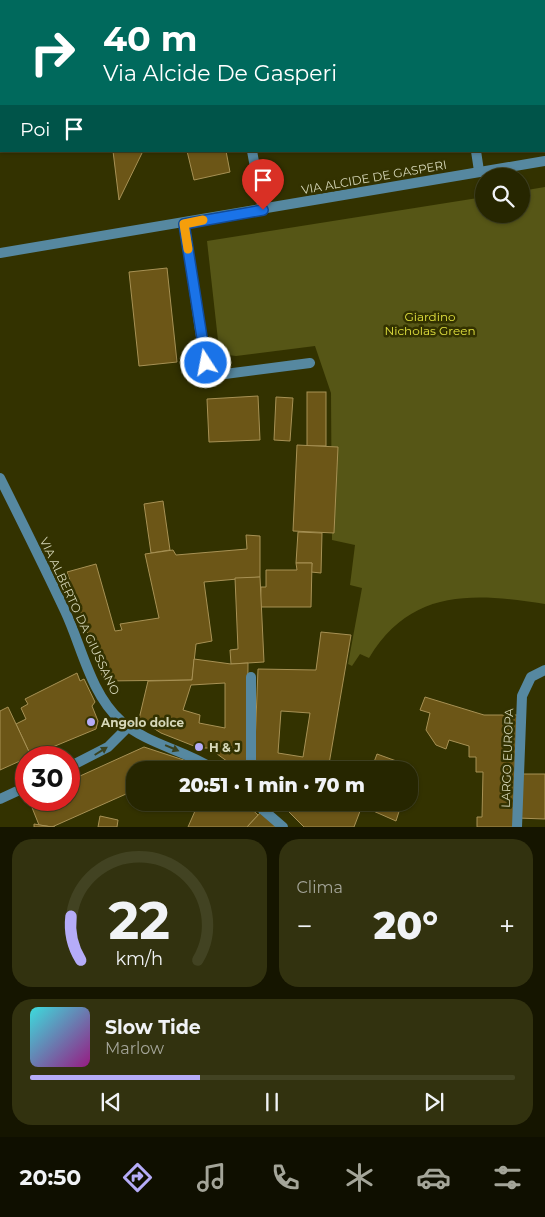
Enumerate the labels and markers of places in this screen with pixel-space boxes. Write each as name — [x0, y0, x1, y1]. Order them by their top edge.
pin — [242, 159, 284, 210]
place label: Angolo dolce — [100, 715, 184, 730]
marker: Angolo dolce — [85, 716, 97, 728]
place label: H & J — [209, 740, 241, 755]
marker: H & J — [193, 741, 205, 753]

